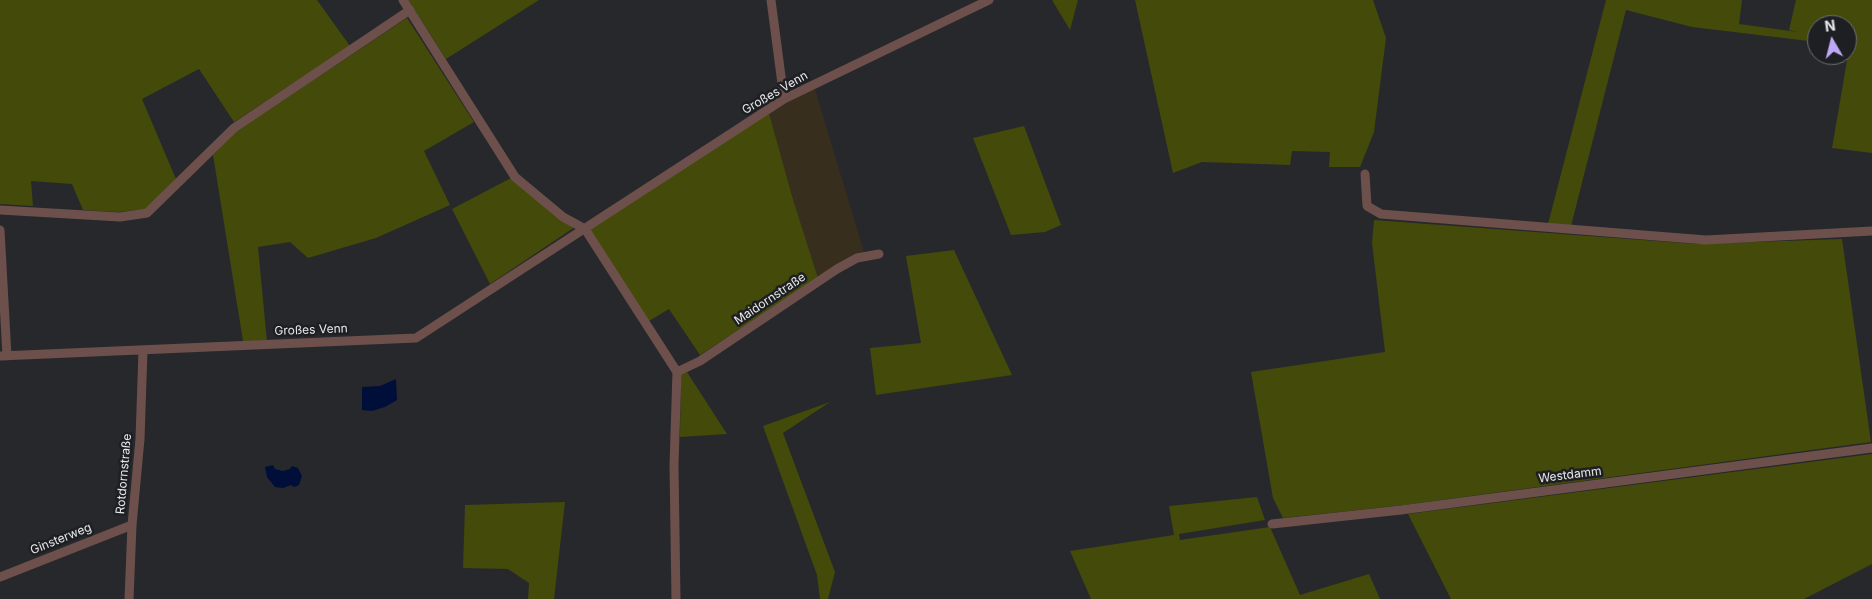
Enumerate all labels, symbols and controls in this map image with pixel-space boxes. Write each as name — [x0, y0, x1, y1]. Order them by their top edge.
north arrow — [1807, 15, 1857, 65]
text: N — [1824, 16, 1836, 35]
street label: Großes Venn — [740, 68, 810, 118]
street label: Maidornstraße — [732, 270, 808, 328]
street label: Großes Venn — [274, 322, 348, 338]
street label: Rotdornstraße — [113, 433, 135, 515]
street label: Westdamm — [1538, 464, 1602, 486]
street label: Ginsterweg — [28, 520, 94, 558]

